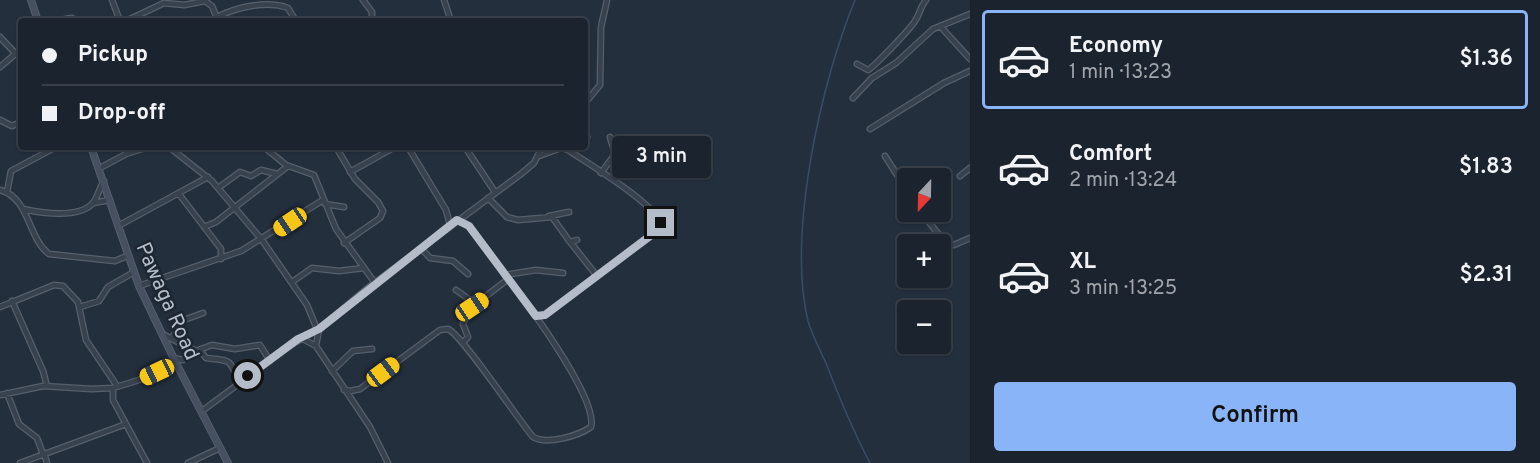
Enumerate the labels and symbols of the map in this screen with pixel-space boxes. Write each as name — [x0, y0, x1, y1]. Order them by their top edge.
callout: 3 min — [612, 136, 710, 178]
north arrow — [897, 168, 951, 222]
car — [270, 204, 310, 240]
route end — [647, 209, 674, 236]
street label: Pawaga Road — [129, 238, 205, 365]
car — [452, 289, 492, 325]
car — [363, 354, 403, 390]
car — [137, 356, 177, 388]
route start — [234, 362, 261, 389]

